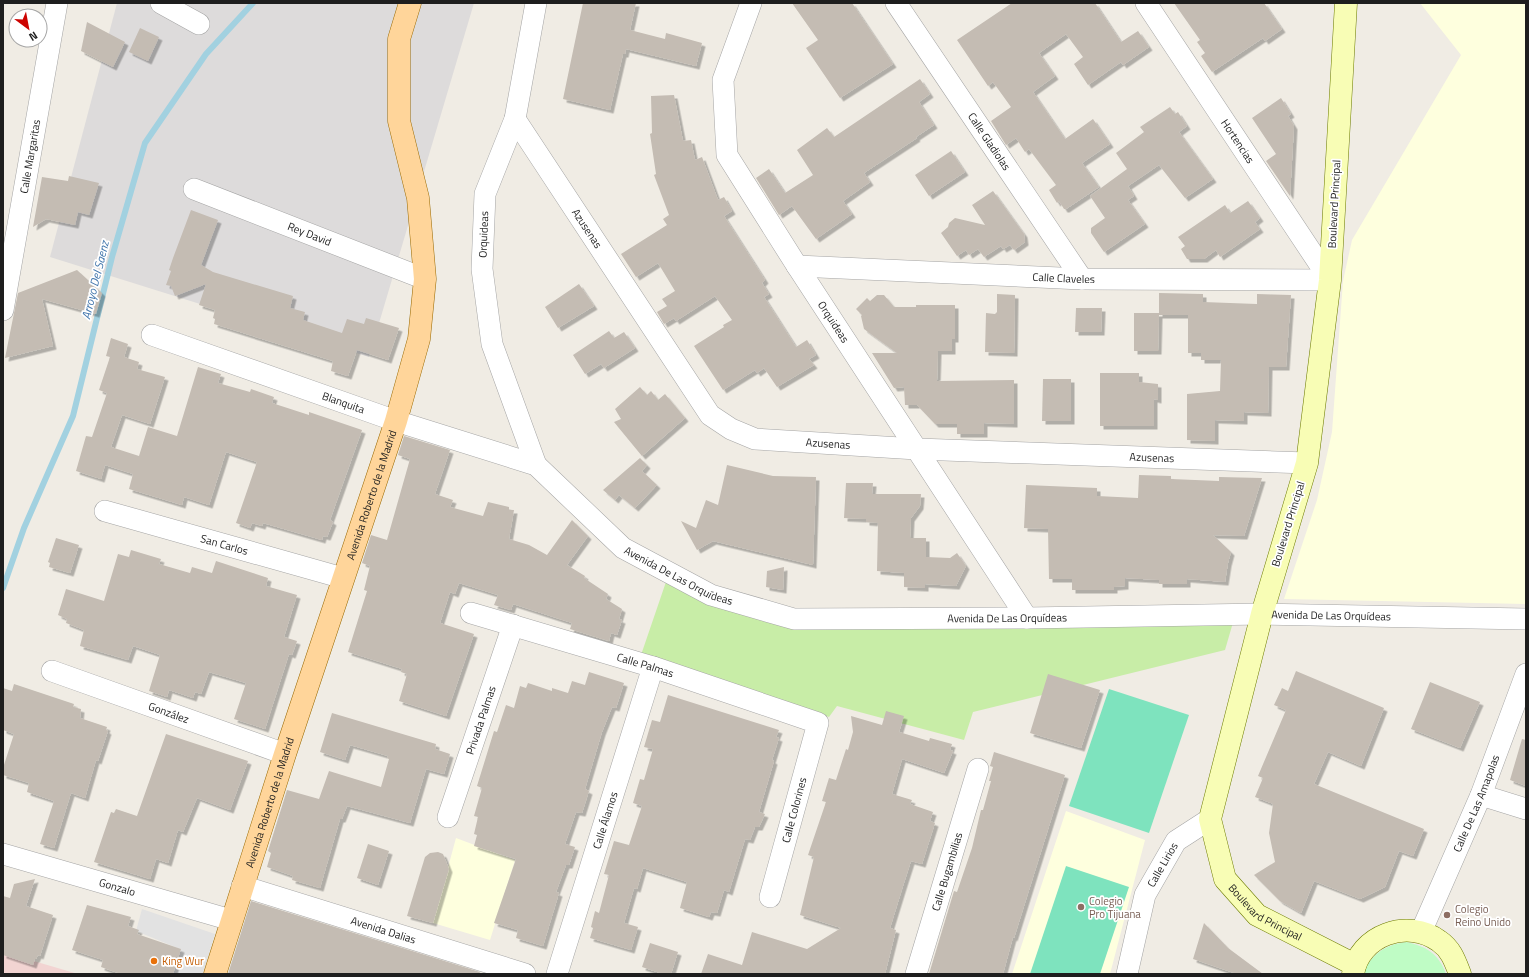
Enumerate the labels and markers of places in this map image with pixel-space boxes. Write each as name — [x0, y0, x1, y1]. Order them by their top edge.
place label: Colegio Pro Tijuana — [1089, 893, 1141, 922]
place label: Colegio Reino Unido — [1455, 901, 1511, 930]
marker: Colegio Pro Tijuana — [1076, 902, 1086, 912]
marker: Colegio Reino Unido — [1442, 910, 1452, 920]
place label: King Wur — [162, 953, 204, 969]
marker: King Wur — [149, 956, 159, 966]

